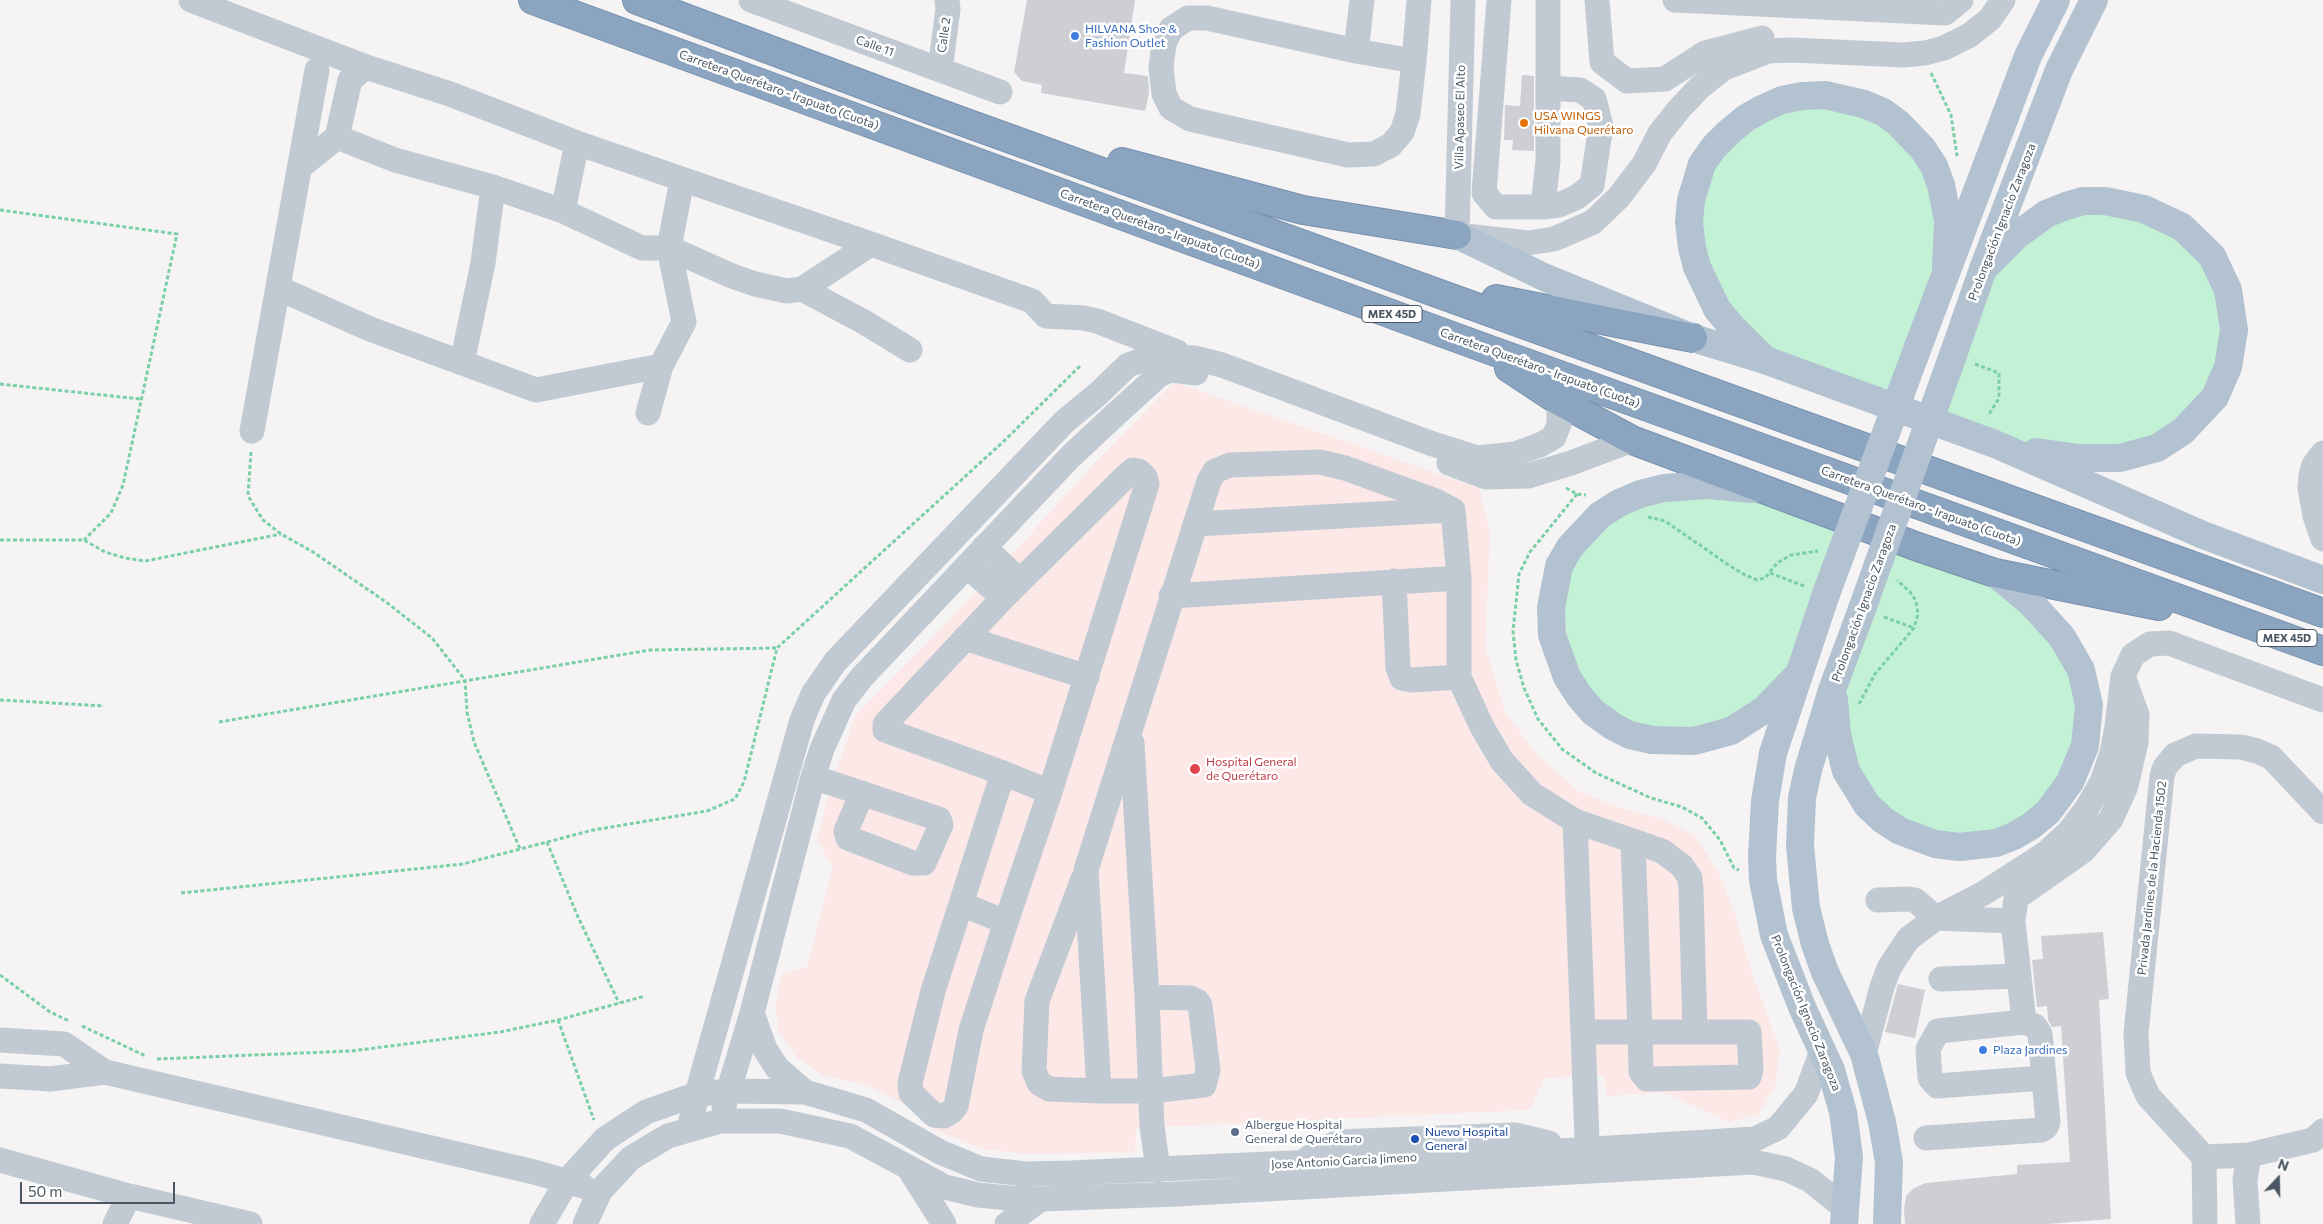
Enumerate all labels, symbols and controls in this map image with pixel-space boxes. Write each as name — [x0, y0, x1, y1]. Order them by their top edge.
street label: Calle 2 — [934, 16, 954, 54]
place label: HILVANA Shoe & Fashion Outlet — [1085, 22, 1177, 50]
marker: HILVANA Shoe & Fashion Outlet — [1069, 30, 1081, 42]
street label: Calle 11 — [854, 32, 896, 60]
street label: Carretera Querétaro - Irapuato (Cuota) — [677, 47, 881, 133]
street label: Villa Apaseo El Alto — [1452, 65, 1468, 169]
place label: USA WINGS Hilvana Querétaro — [1534, 109, 1634, 137]
marker: USA WINGS Hilvana Querétaro — [1518, 117, 1530, 129]
street label: Prolongación Ignacio Zaragoza — [1965, 141, 2039, 303]
street label: Carretera Querétaro - Irapuato (Cuota) — [1058, 186, 1262, 272]
road number: MEX 45D — [1362, 306, 1422, 322]
street label: Carretera Querétaro - Irapuato (Cuota) — [1438, 325, 1642, 411]
street label: Carretera Querétaro - Irapuato (Cuota) — [1819, 463, 2023, 549]
street label: Prolongación Ignacio Zaragoza — [1829, 522, 1899, 684]
road number: MEX 45D — [2257, 630, 2317, 646]
place label: Hospital General de Querétaro — [1206, 755, 1297, 783]
marker: Hospital General de Querétaro — [1188, 762, 1202, 776]
street label: Privada Jardines de la Hacienda 1502 — [2135, 780, 2169, 976]
street label: Prolongación Ignacio Zaragoza — [1768, 933, 1844, 1093]
place label: Plaza Jardines — [1993, 1043, 2067, 1057]
marker: Plaza Jardines — [1977, 1044, 1989, 1056]
place label: Albergue Hospital General de Querétaro — [1245, 1118, 1362, 1146]
place label: Nuevo Hospital General — [1425, 1125, 1508, 1153]
marker: Albergue Hospital General de Querétaro — [1229, 1126, 1241, 1138]
marker: Nuevo Hospital General — [1409, 1133, 1421, 1145]
street label: Jose Antonio Garcia Jimeno — [1271, 1150, 1417, 1172]
north arrow — [2253, 1154, 2303, 1204]
text: N — [2276, 1155, 2292, 1174]
scale bar — [22, 1172, 178, 1204]
text: 50 m — [28, 1182, 62, 1200]

